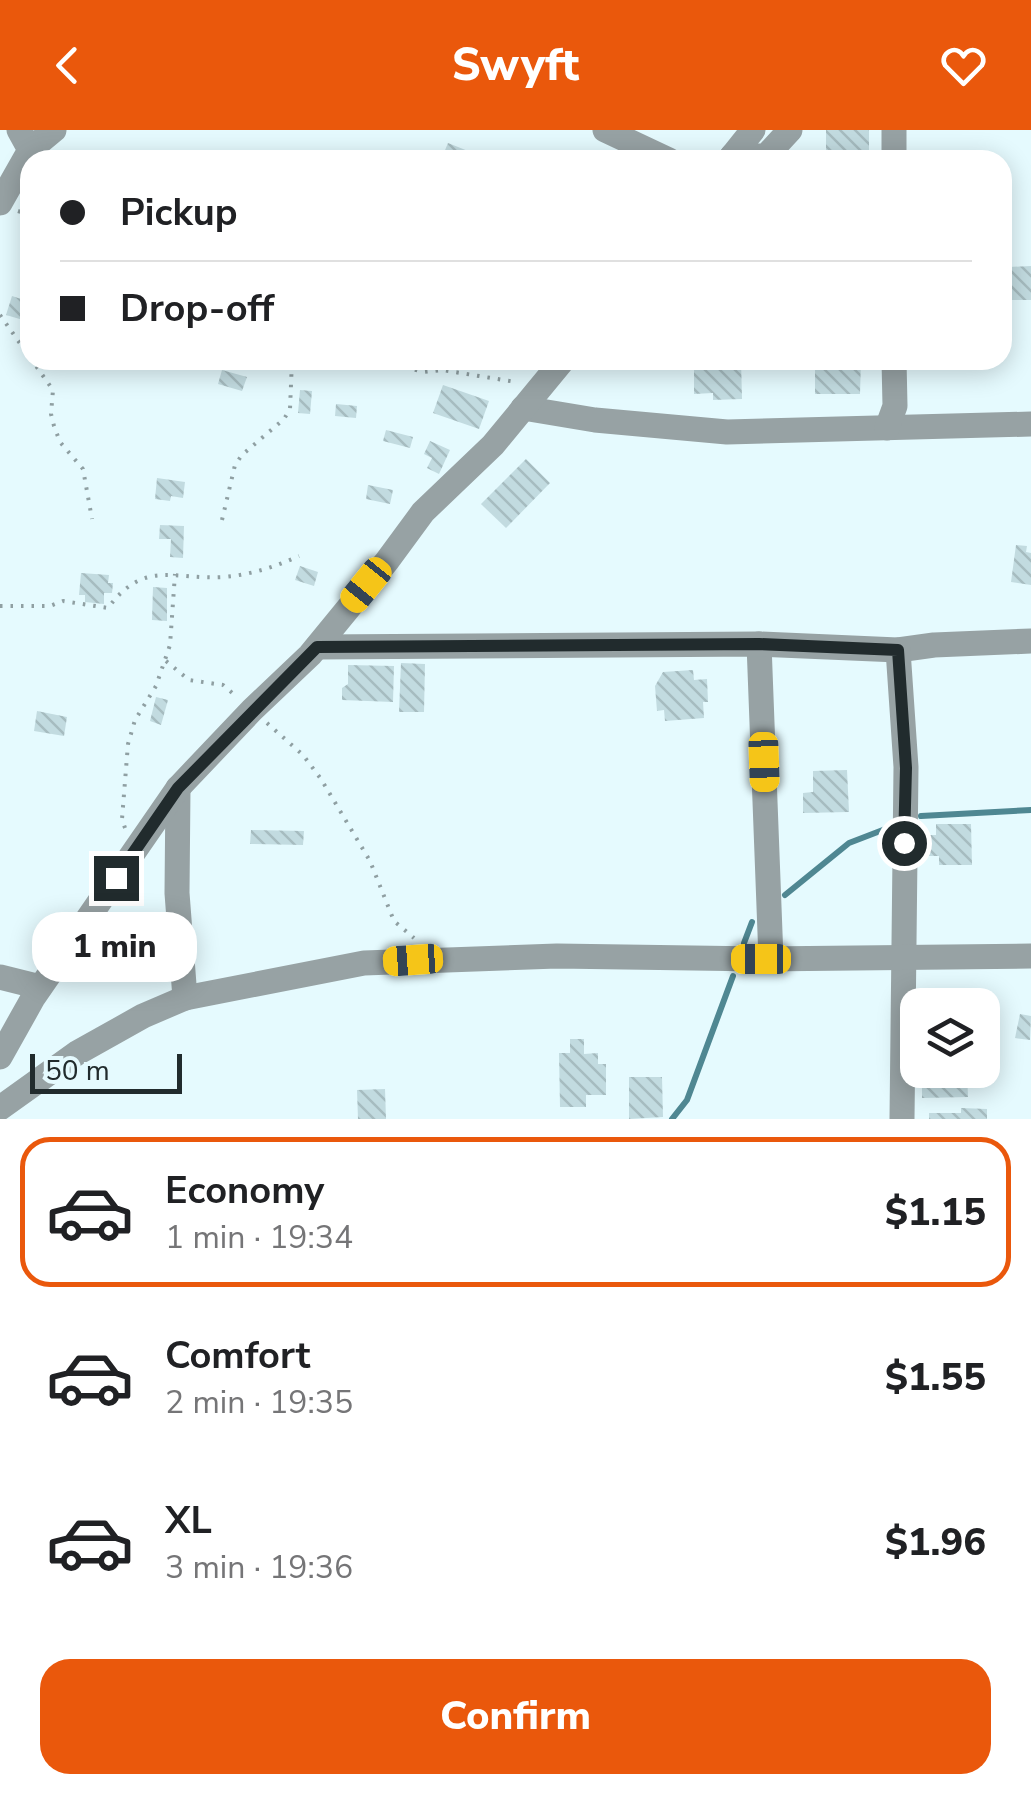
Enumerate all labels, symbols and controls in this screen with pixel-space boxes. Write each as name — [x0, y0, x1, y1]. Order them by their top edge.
text: Swyft — [452, 35, 579, 96]
icon: back — [40, 38, 95, 93]
icon: heart — [936, 38, 991, 93]
text: Pickup — [120, 187, 238, 238]
text: Drop-off — [120, 283, 274, 334]
car — [335, 552, 397, 618]
car — [748, 731, 780, 793]
route start — [882, 821, 927, 866]
route end — [94, 856, 139, 901]
callout: 1 min — [34, 913, 198, 983]
text: 1 min — [72, 925, 157, 968]
car — [382, 943, 444, 977]
car — [731, 944, 791, 974]
map controls — [900, 988, 1000, 1088]
button: layers — [900, 988, 1000, 1088]
scale bar — [30, 1049, 182, 1094]
text: 50 m — [45, 1052, 110, 1090]
text: Economy — [165, 1165, 324, 1216]
icon: car — [45, 1167, 135, 1257]
text: $1.15 — [885, 1187, 986, 1238]
text: 1 min · 19:34 — [165, 1216, 353, 1259]
text: Comfort — [165, 1330, 310, 1381]
icon: car — [45, 1332, 135, 1422]
text: $1.55 — [885, 1352, 986, 1403]
text: 2 min · 19:35 — [165, 1381, 353, 1424]
text: XL — [165, 1495, 212, 1546]
icon: car — [45, 1497, 135, 1587]
text: $1.96 — [885, 1517, 986, 1568]
text: 3 min · 19:36 — [165, 1546, 353, 1589]
button: Confirm — [40, 1659, 991, 1774]

